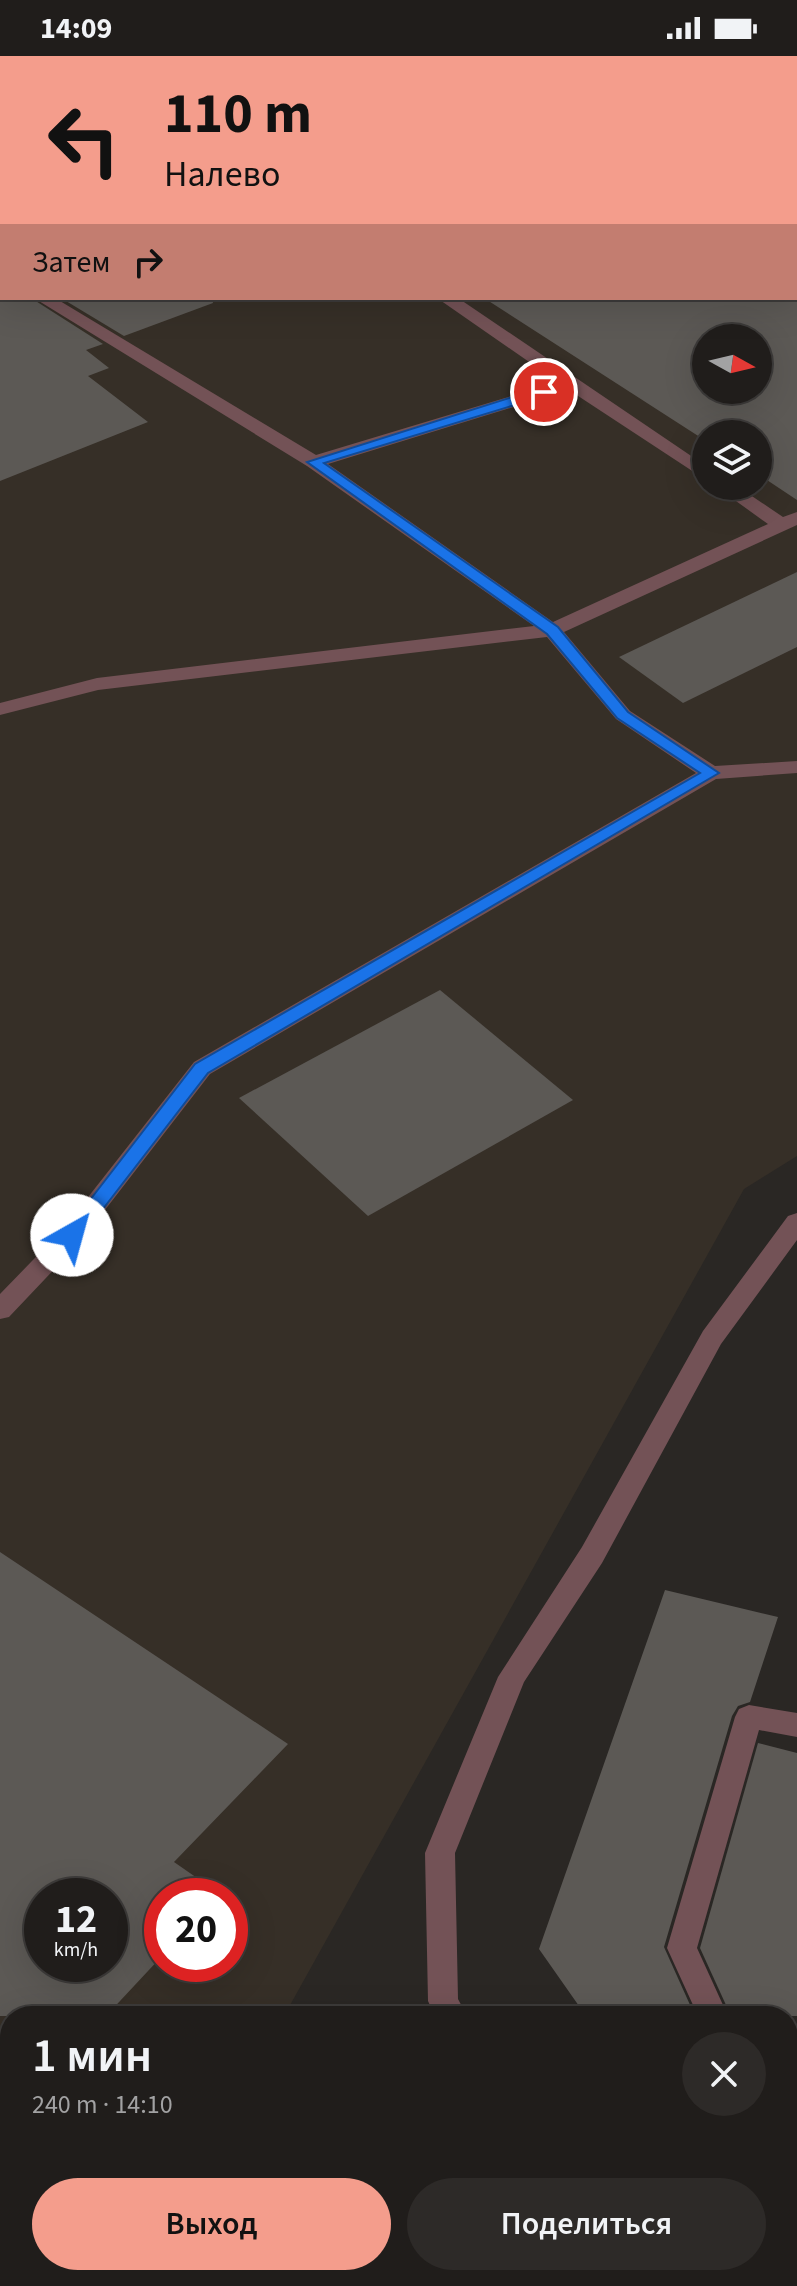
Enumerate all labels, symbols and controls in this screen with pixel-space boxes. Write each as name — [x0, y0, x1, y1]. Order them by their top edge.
text: 14:09 — [40, 7, 112, 50]
text: 110 m — [164, 75, 312, 154]
icon: left — [32, 88, 136, 192]
text: Налево — [164, 149, 280, 200]
icon: right — [126, 240, 170, 284]
text: Затем — [32, 241, 110, 284]
north arrow — [692, 324, 772, 404]
map controls — [692, 324, 772, 500]
pin — [510, 358, 578, 426]
icon: arrive — [522, 370, 566, 414]
button: layers — [692, 420, 772, 500]
position arrow — [30, 1193, 114, 1277]
speed limit sign: 20 — [144, 1878, 248, 1982]
text: 12 — [55, 1891, 97, 1948]
text: km/h — [54, 1936, 98, 1964]
text: 1 мин — [32, 2022, 152, 2090]
button: close — [682, 2032, 766, 2116]
text: 240 m · 14:10 — [32, 2086, 173, 2123]
button: Выход — [32, 2178, 391, 2270]
button: Поделиться — [407, 2178, 766, 2270]

